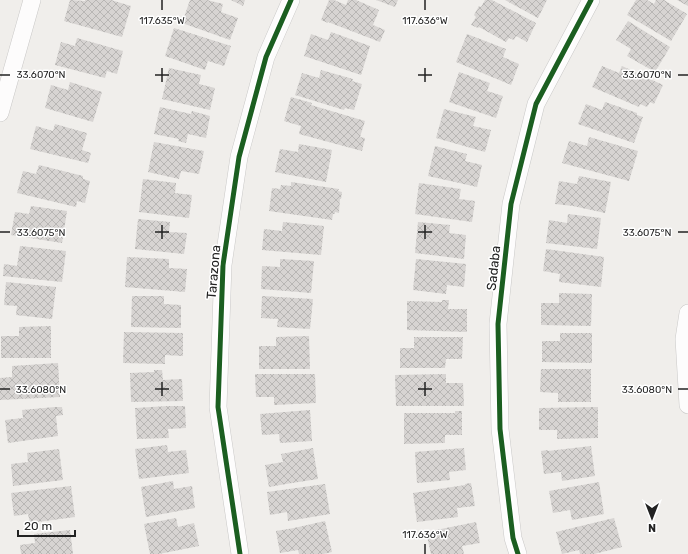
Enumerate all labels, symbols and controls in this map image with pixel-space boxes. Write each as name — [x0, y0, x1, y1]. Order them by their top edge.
text: 117.635°W — [139, 15, 185, 27]
text: 117.636°W — [402, 15, 448, 27]
text: 33.6070°N — [16, 69, 66, 81]
text: 33.6070°N — [622, 69, 672, 81]
text: 33.6075°N — [17, 227, 65, 239]
text: 33.6075°N — [623, 227, 671, 239]
street label: Tarazona — [204, 244, 223, 300]
street label: Sadaba — [484, 245, 503, 291]
text: 33.6080°N — [16, 384, 66, 396]
text: 33.6080°N — [622, 384, 672, 396]
north arrow — [632, 498, 672, 538]
scale bar — [18, 512, 75, 538]
text: 20 m — [24, 519, 52, 533]
text: N — [648, 521, 656, 534]
text: 117.636°W — [402, 529, 448, 541]

